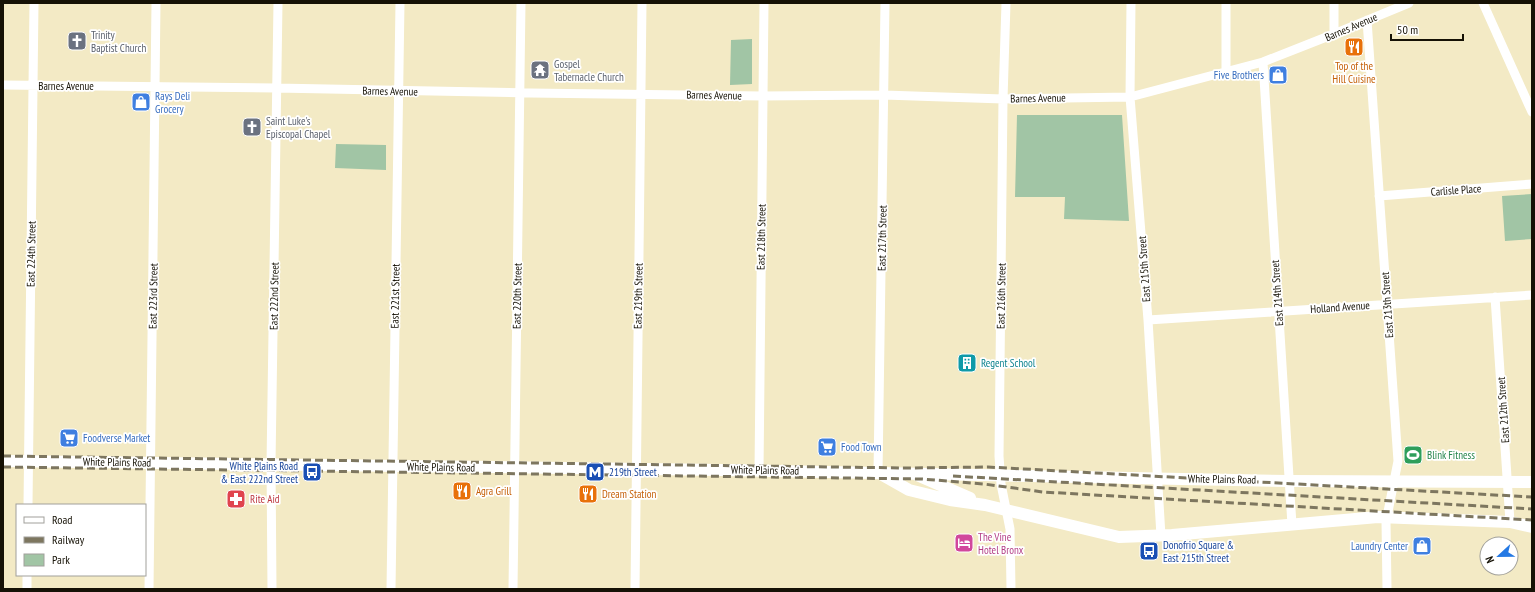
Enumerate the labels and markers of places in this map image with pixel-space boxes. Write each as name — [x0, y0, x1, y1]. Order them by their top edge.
place label: Trinity Baptist Church — [91, 28, 146, 55]
church icon: Trinity Baptist Church — [66, 30, 88, 52]
restaurant icon: Top of the Hill Cuisine — [1343, 36, 1365, 58]
place label: Gospel Tabernacle Church — [554, 57, 624, 84]
temple icon: Gospel Tabernacle Church — [529, 59, 551, 81]
place label: Top of the Hill Cuisine — [1332, 59, 1376, 86]
shop icon: Five Brothers — [1267, 64, 1289, 86]
place label: Five Brothers — [1214, 68, 1264, 82]
place label: Rays Deli Grocery — [155, 89, 190, 116]
shop icon: Rays Deli Grocery — [130, 91, 152, 113]
place label: Saint Luke's Episcopal Chapel — [266, 114, 331, 141]
church icon: Saint Luke's Episcopal Chapel — [241, 116, 263, 138]
building icon: Regent School — [956, 352, 978, 374]
place label: Regent School — [981, 356, 1036, 370]
supermarket icon: Foodverse Market — [58, 427, 80, 449]
place label: Foodverse Market — [83, 431, 150, 445]
supermarket icon: Food Town — [816, 436, 838, 458]
place label: Food Town — [841, 440, 882, 454]
sports icon: Blink Fitness — [1402, 444, 1424, 466]
place label: Blink Fitness — [1427, 448, 1475, 462]
place label: White Plains Road & East 222nd Street — [221, 459, 298, 486]
bus stop icon: White Plains Road & East 222nd Street — [301, 461, 323, 483]
metro station icon: 219th Street — [584, 461, 606, 483]
place label: 219th Street — [609, 465, 657, 479]
restaurant icon: Agra Grill — [451, 480, 473, 502]
restaurant icon: Dream Station — [577, 483, 599, 505]
place label: Agra Grill — [476, 484, 512, 498]
place label: Dream Station — [602, 487, 657, 501]
pharmacy icon: Rite Aid — [225, 488, 247, 510]
place label: Rite Aid — [250, 492, 280, 506]
place label: The Vine Hotel Bronx — [978, 530, 1024, 557]
hotel icon: The Vine Hotel Bronx — [953, 532, 975, 554]
shop icon: Laundry Center — [1411, 535, 1433, 557]
place label: Donofrio Square & East 215th Street — [1163, 538, 1234, 565]
place label: Laundry Center — [1351, 539, 1408, 553]
bus stop icon: Donofrio Square & East 215th Street — [1138, 540, 1160, 562]

